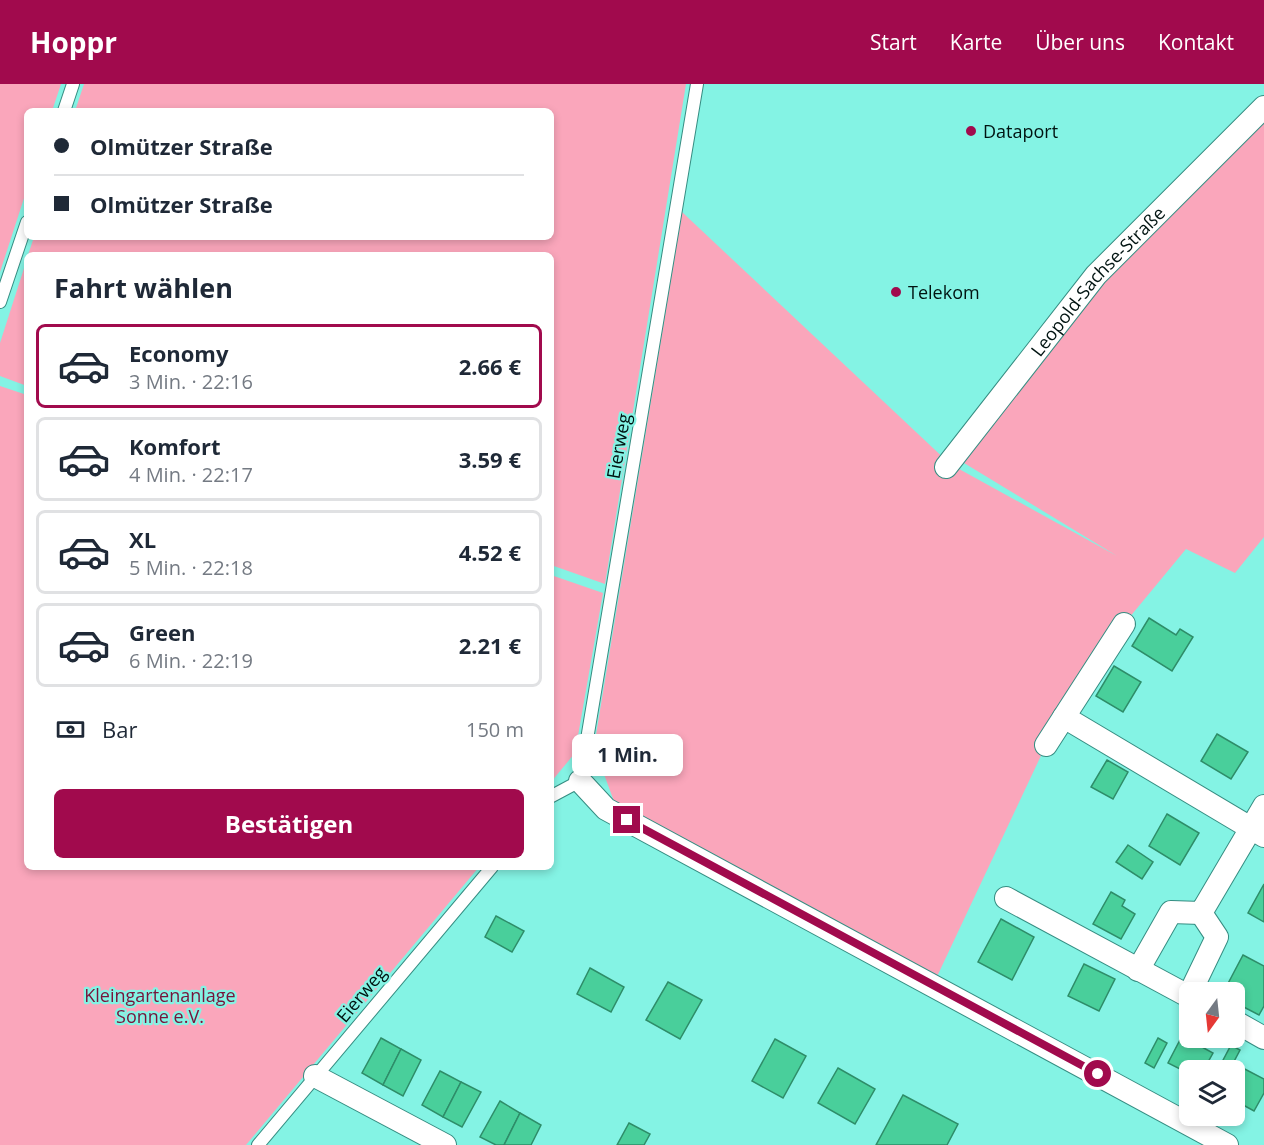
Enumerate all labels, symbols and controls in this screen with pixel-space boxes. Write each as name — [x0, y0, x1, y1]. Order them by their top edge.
text: Hoppr — [30, 23, 117, 61]
text: Start — [870, 28, 917, 56]
text: Karte — [950, 28, 1002, 56]
text: Über uns — [1035, 28, 1125, 56]
text: Kontakt — [1158, 28, 1234, 56]
place label: Dataport — [983, 119, 1058, 143]
marker: Dataport — [964, 124, 978, 138]
text: Olmützer Straße — [90, 131, 273, 161]
text: Olmützer Straße — [90, 189, 273, 219]
street label: Leopold-Sachse-Straße — [1025, 201, 1170, 361]
text: Fahrt wählen — [54, 269, 233, 306]
place label: Telekom — [908, 280, 980, 304]
marker: Telekom — [889, 285, 903, 299]
text: Economy — [129, 338, 228, 368]
icon: car — [57, 339, 111, 393]
text: 2.66 € — [459, 351, 521, 381]
text: 3 Min. · 22:16 — [129, 368, 253, 395]
street label: Eierweg — [600, 411, 636, 481]
text: Komfort — [129, 431, 221, 461]
icon: car — [57, 432, 111, 486]
text: 3.59 € — [459, 444, 521, 474]
text: 4 Min. · 22:17 — [129, 461, 253, 488]
text: XL — [129, 524, 156, 554]
icon: car — [57, 525, 111, 579]
text: 4.52 € — [459, 537, 521, 567]
text: 5 Min. · 22:18 — [129, 554, 253, 581]
text: Green — [129, 617, 195, 647]
icon: car — [57, 618, 111, 672]
text: 2.21 € — [459, 630, 521, 660]
text: 6 Min. · 22:19 — [129, 647, 253, 674]
icon: cash — [54, 713, 87, 746]
text: Bar — [102, 714, 137, 744]
text: 150 m — [466, 716, 524, 743]
callout: 1 Min. — [572, 733, 682, 775]
text: 1 Min. — [597, 741, 658, 768]
button: Bestätigen — [54, 789, 524, 858]
route end — [613, 806, 640, 833]
street label: Eierweg — [331, 961, 391, 1027]
north arrow — [1179, 982, 1245, 1048]
map controls — [1179, 982, 1245, 1126]
park label: Kleingartenanlage Sonne e.V. — [84, 983, 236, 1028]
route start — [1084, 1060, 1111, 1087]
button: layers — [1179, 1060, 1245, 1126]

